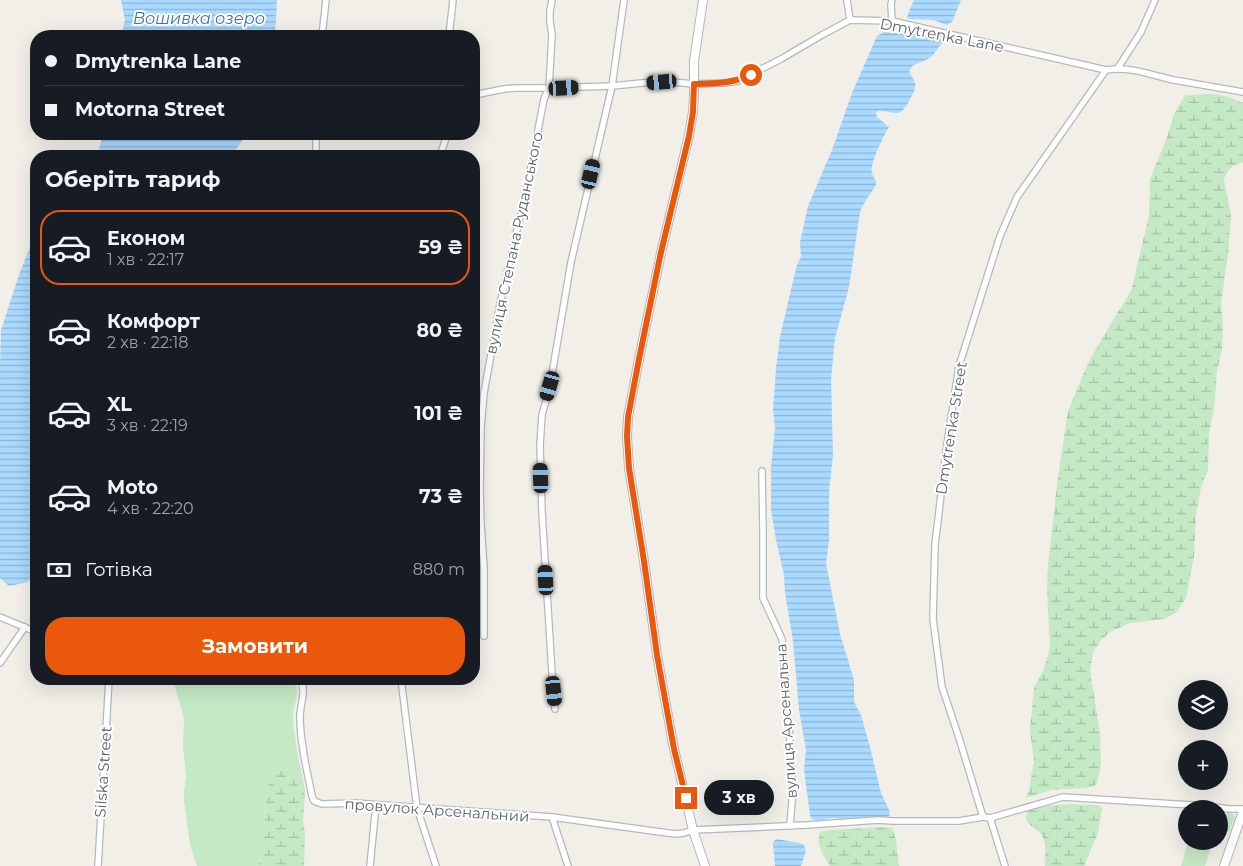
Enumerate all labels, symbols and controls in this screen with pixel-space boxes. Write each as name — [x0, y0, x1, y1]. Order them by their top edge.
water label: Вошивка озеро — [133, 9, 265, 28]
street label: Dmytrenka Lane — [878, 14, 1006, 56]
text: Dmytrenka Lane — [75, 50, 241, 73]
route start — [740, 64, 762, 86]
car — [646, 73, 677, 91]
car — [548, 80, 579, 96]
text: Motorna Street — [75, 98, 225, 121]
street label: вулиця Степана Руданського — [481, 130, 547, 356]
car — [580, 158, 601, 190]
text: Оберіть тариф — [45, 166, 220, 193]
icon: car — [47, 225, 92, 270]
text: Економ — [107, 227, 185, 250]
text: 59 ₴ — [419, 236, 463, 259]
text: 1 хв · 22:17 — [107, 250, 184, 269]
icon: car — [47, 308, 92, 353]
text: Комфорт — [107, 310, 200, 333]
text: 80 ₴ — [416, 319, 463, 342]
text: 2 хв · 22:18 — [107, 333, 188, 352]
street label: Dmytrenka Street — [931, 360, 971, 496]
car — [538, 370, 561, 402]
icon: car — [47, 391, 92, 436]
text: XL — [107, 393, 132, 416]
text: 101 ₴ — [414, 402, 463, 425]
text: 3 хв · 22:19 — [107, 416, 188, 435]
car — [532, 463, 549, 493]
icon: car — [47, 474, 92, 519]
text: Moto — [107, 476, 158, 499]
text: 73 ₴ — [419, 485, 463, 508]
text: 4 хв · 22:20 — [107, 499, 194, 518]
icon: cash — [45, 556, 73, 584]
text: Готівка — [85, 558, 153, 581]
text: 880 m — [413, 560, 465, 579]
car — [537, 565, 554, 595]
button: Замовити — [45, 617, 465, 675]
street label: вулиця Арсенальна — [771, 643, 801, 799]
car — [544, 675, 563, 707]
map controls — [1178, 680, 1228, 850]
button: layers — [1178, 680, 1228, 730]
street label: Silska Street — [90, 726, 116, 818]
button: + — [1178, 740, 1228, 790]
callout: 3 хв — [704, 780, 774, 816]
route end — [675, 787, 697, 809]
text: 3 хв — [722, 788, 756, 807]
street label: провулок Арсенальний — [344, 794, 530, 826]
button: − — [1178, 800, 1228, 850]

